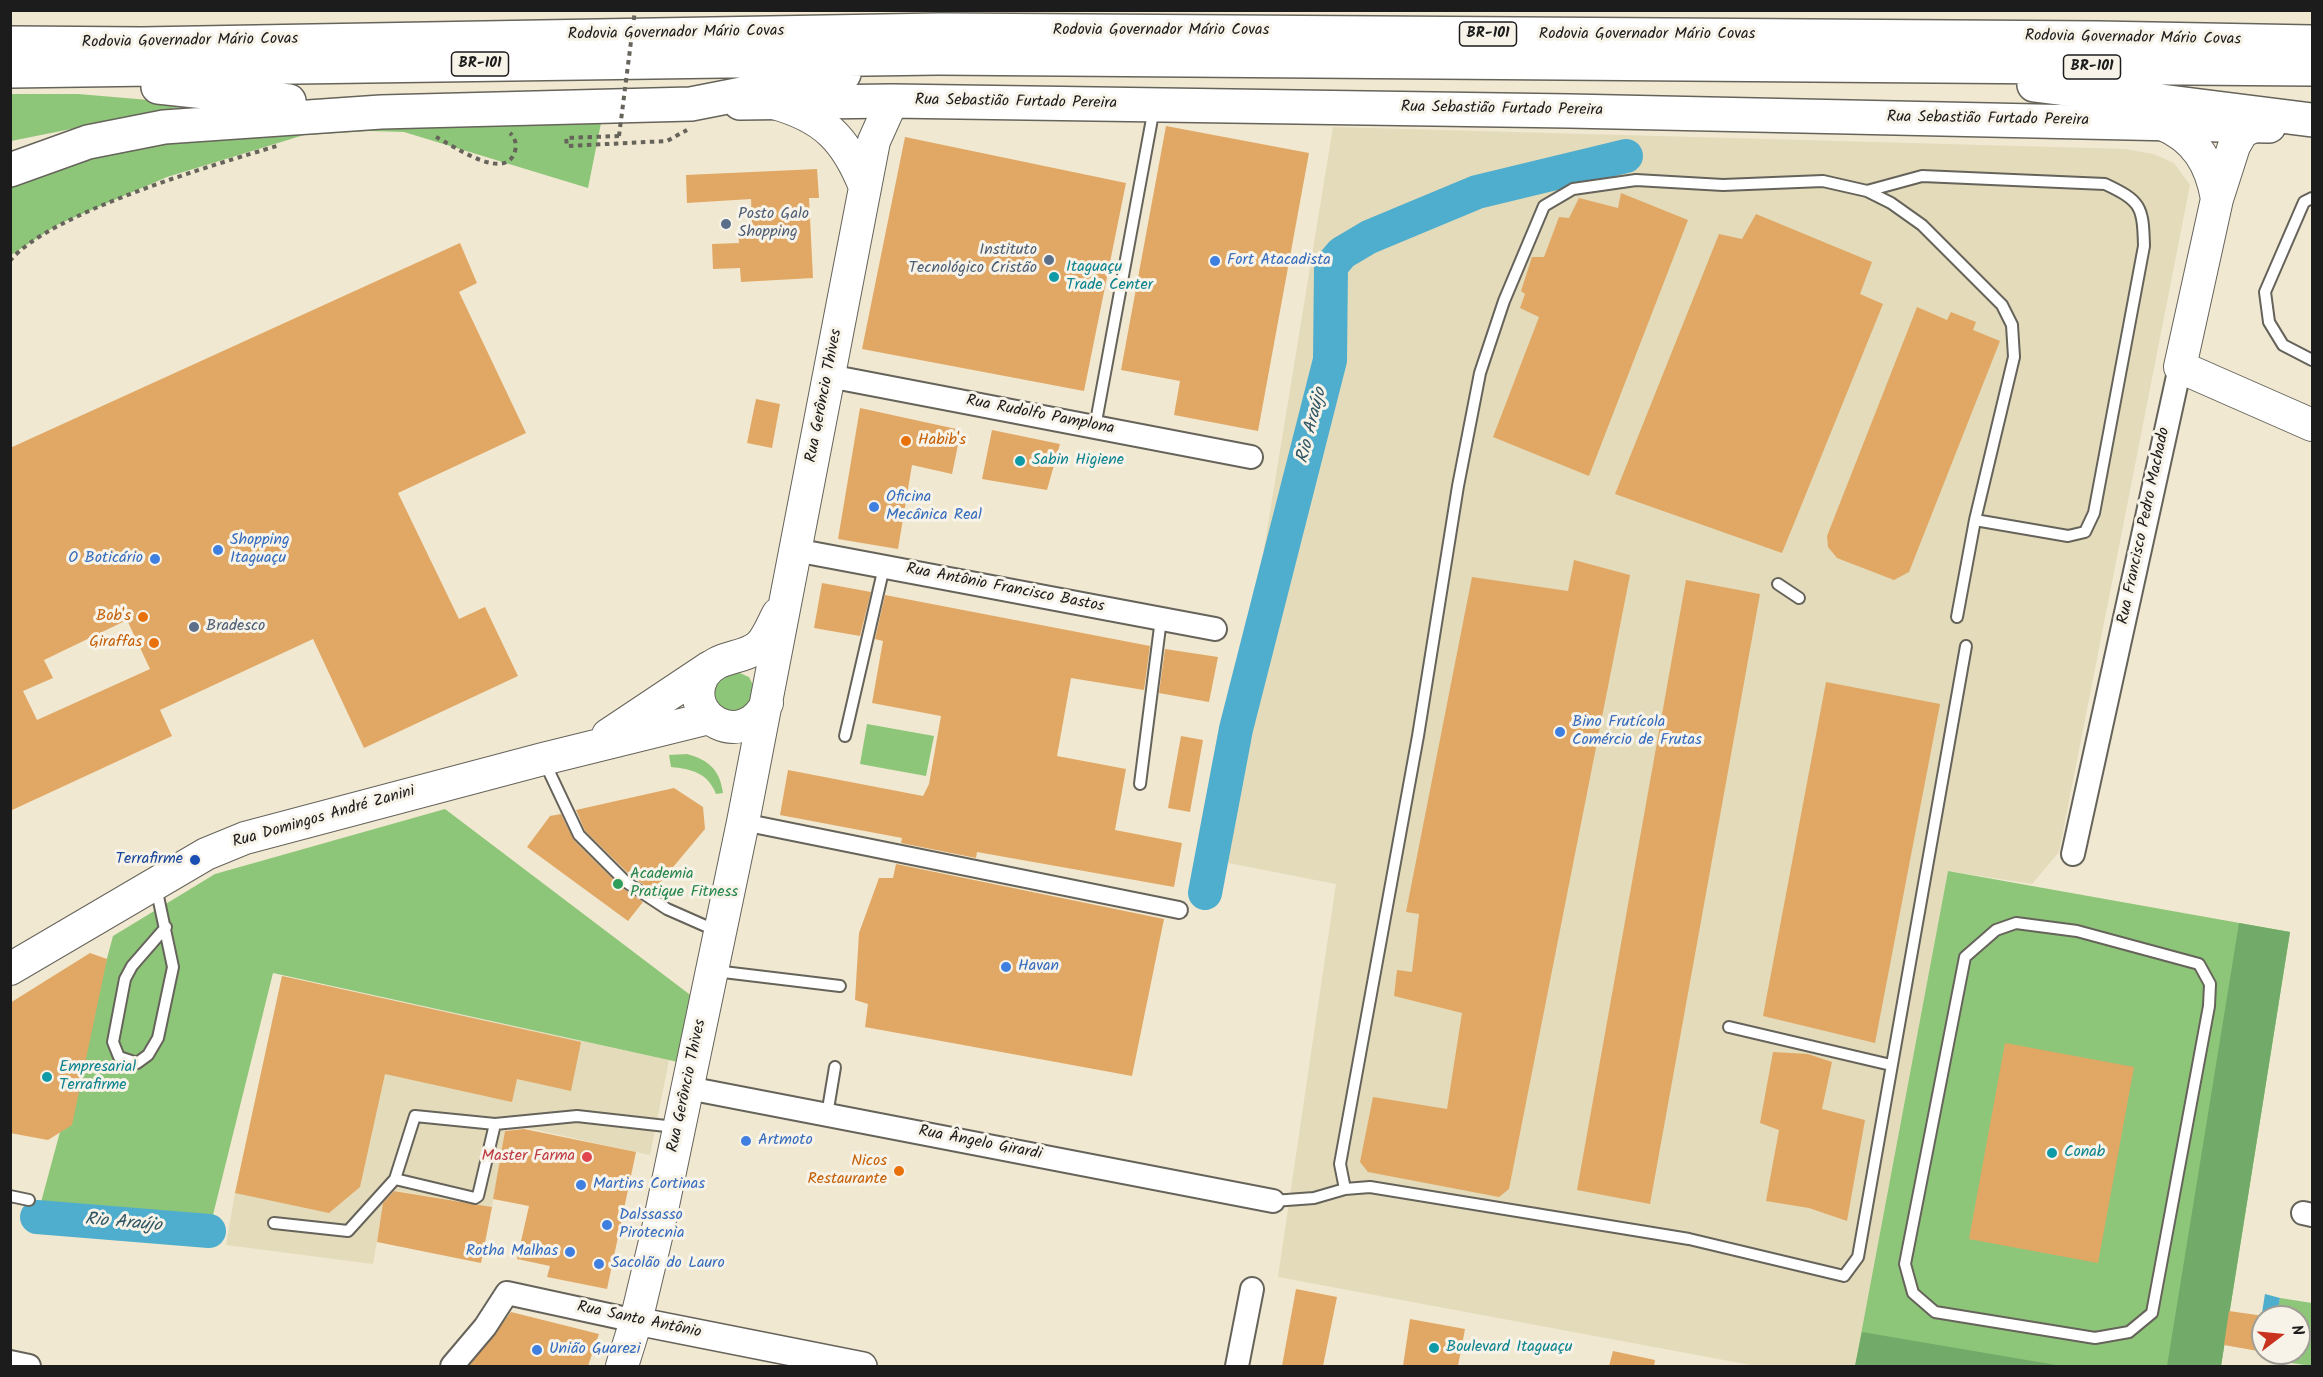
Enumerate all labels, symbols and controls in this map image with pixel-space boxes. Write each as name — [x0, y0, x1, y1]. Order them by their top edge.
street label: Rodovia Governador Mário Covas — [1053, 21, 1269, 41]
road number: BR-101 — [1460, 22, 1516, 46]
street label: Rodovia Governador Mário Covas — [568, 23, 784, 45]
street label: Rodovia Governador Mário Covas — [1539, 25, 1755, 45]
street label: Rodovia Governador Mário Covas — [2025, 28, 2241, 50]
street label: Rodovia Governador Mário Covas — [82, 31, 298, 53]
road number: BR-101 — [452, 52, 508, 76]
road number: BR-101 — [2064, 55, 2120, 79]
street label: Rua Sebastião Furtado Pereira — [915, 92, 1117, 114]
street label: Rua Sebastião Furtado Pereira — [1401, 99, 1603, 121]
street label: Rua Sebastião Furtado Pereira — [1887, 109, 2089, 131]
place label: Posto Galo Shopping — [738, 205, 809, 243]
marker: Posto Galo Shopping — [719, 217, 733, 231]
place label: Instituto Tecnológico Cristão — [909, 241, 1037, 279]
place label: Fort Atacadista — [1227, 251, 1331, 271]
marker: Instituto Tecnológico Cristão — [1042, 253, 1056, 267]
marker: Fort Atacadista — [1208, 254, 1222, 268]
place label: Itaguaçu Trade Center — [1066, 258, 1153, 296]
marker: Itaguaçu Trade Center — [1047, 270, 1061, 284]
street label: Rua Gerôncio Thives — [803, 328, 847, 464]
water label: Rio Araújo — [1293, 386, 1333, 466]
street label: Rua Rudolfo Pamplona — [964, 392, 1116, 440]
street label: Rua Francisco Pedro Machado — [2115, 426, 2175, 626]
place label: Habib's — [918, 431, 966, 451]
marker: Habib's — [899, 434, 913, 448]
place label: Sabin Higiene — [1032, 451, 1124, 471]
marker: Sabin Higiene — [1013, 454, 1027, 468]
place label: Oficina Mecânica Real — [886, 488, 982, 526]
marker: Oficina Mecânica Real — [867, 500, 881, 514]
place label: Shopping Itaguaçu — [230, 531, 290, 569]
marker: Shopping Itaguaçu — [211, 543, 225, 557]
place label: O Boticário — [68, 549, 143, 569]
marker: O Boticário — [148, 552, 162, 566]
street label: Rua Antônio Francisco Bastos — [904, 560, 1106, 618]
place label: Bob's — [96, 607, 131, 627]
marker: Bob's — [136, 610, 150, 624]
place label: Bradesco — [206, 617, 265, 637]
marker: Bradesco — [187, 620, 201, 634]
place label: Giraffas — [89, 633, 142, 653]
marker: Giraffas — [147, 636, 161, 650]
place label: Bino Frutícola Comércio de Frutas — [1572, 713, 1702, 751]
marker: Bino Frutícola Comércio de Frutas — [1553, 725, 1567, 739]
street label: Rua Domingos André Zanini — [231, 783, 417, 853]
place label: Terrafirme — [115, 850, 183, 870]
marker: Terrafirme — [188, 853, 202, 867]
place label: Academia Pratique Fitness — [630, 865, 738, 903]
marker: Academia Pratique Fitness — [611, 877, 625, 891]
place label: Havan — [1018, 957, 1059, 977]
marker: Havan — [999, 960, 1013, 974]
street label: Rua Gerôncio Thives — [665, 1018, 711, 1154]
place label: Empresarial Terrafirme — [59, 1058, 136, 1096]
marker: Empresarial Terrafirme — [40, 1070, 54, 1084]
street label: Rua Ângelo Girardi — [917, 1123, 1043, 1165]
place label: Artmoto — [758, 1131, 813, 1151]
marker: Artmoto — [739, 1134, 753, 1148]
place label: Conab — [2064, 1143, 2105, 1163]
marker: Conab — [2045, 1146, 2059, 1160]
place label: Master Farma — [482, 1147, 575, 1167]
marker: Master Farma — [580, 1150, 594, 1164]
place label: Nicos Restaurante — [808, 1152, 887, 1190]
marker: Nicos Restaurante — [892, 1164, 906, 1178]
place label: Martins Cortinas — [593, 1175, 705, 1195]
marker: Martins Cortinas — [574, 1178, 588, 1192]
place label: Dalssasso Pirotecnia — [619, 1206, 684, 1244]
water label: Rio Araújo — [84, 1210, 162, 1238]
marker: Dalssasso Pirotecnia — [600, 1218, 614, 1232]
place label: Rotha Malhas — [466, 1242, 558, 1262]
marker: Rotha Malhas — [563, 1245, 577, 1259]
place label: Sacolão do Lauro — [611, 1254, 725, 1274]
marker: Sacolão do Lauro — [592, 1257, 606, 1271]
street label: Rua Santo Antônio — [575, 1298, 703, 1344]
north arrow — [2251, 1305, 2311, 1365]
text: N — [2283, 1322, 2310, 1339]
place label: Boulevard Itaguaçu — [1446, 1338, 1573, 1358]
place label: União Guarezi — [549, 1340, 640, 1360]
marker: Boulevard Itaguaçu — [1427, 1341, 1441, 1355]
marker: União Guarezi — [530, 1343, 544, 1357]

